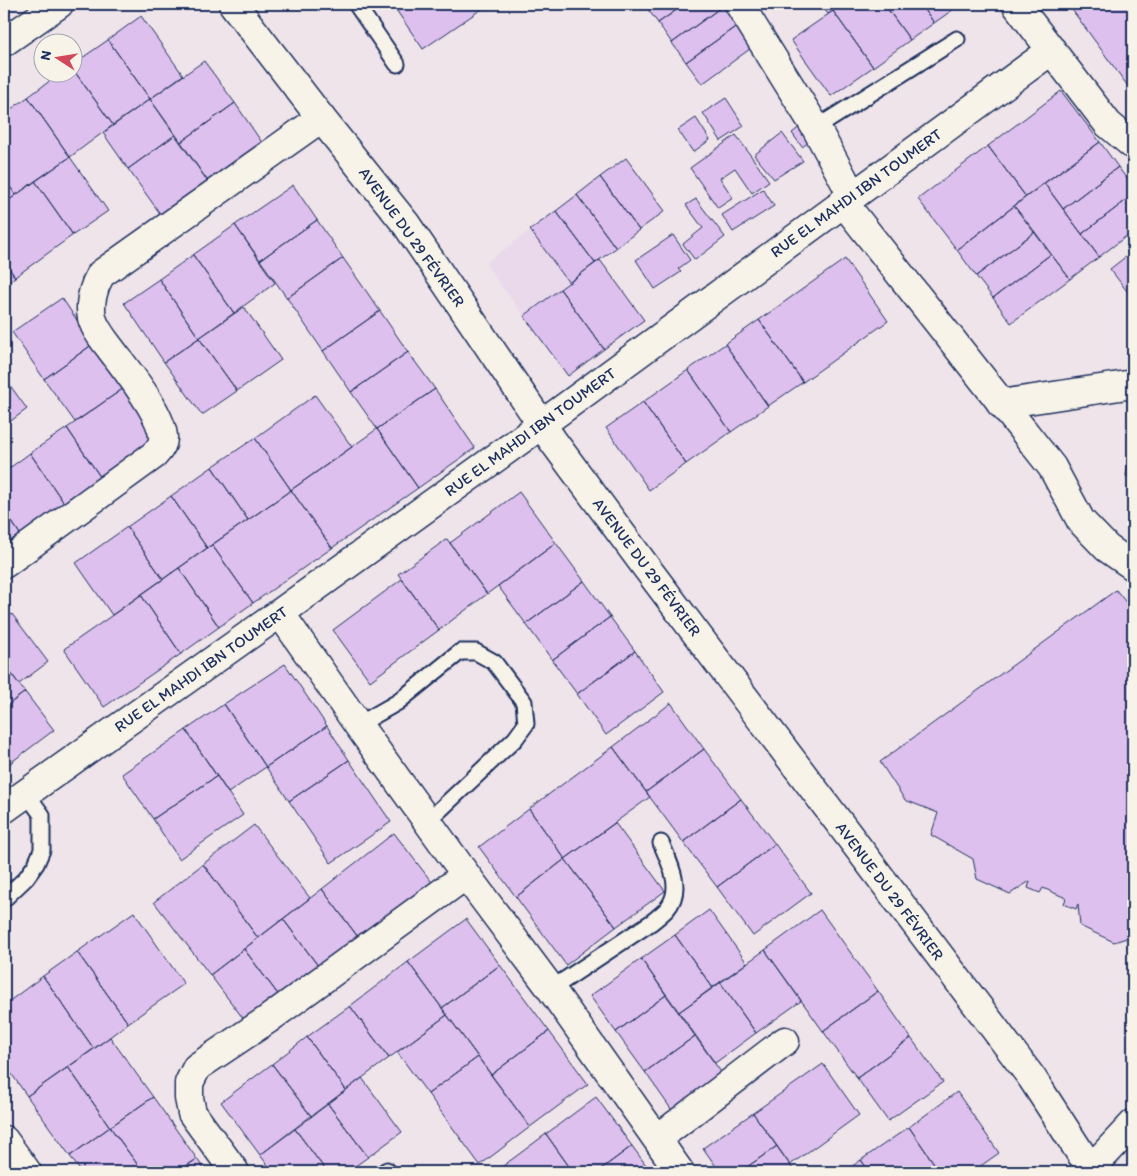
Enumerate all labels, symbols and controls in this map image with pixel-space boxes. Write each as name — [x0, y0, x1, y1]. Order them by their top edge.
north arrow — [32, 32, 82, 82]
text: N — [36, 49, 55, 62]
street label: RUE EL MAHDI IBN TOUMERT — [767, 124, 945, 262]
street label: AVENUE DU 29 FÉVRIER — [355, 163, 469, 311]
street label: RUE EL MAHDI IBN TOUMERT — [441, 363, 619, 501]
street label: AVENUE DU 29 FÉVRIER — [589, 494, 705, 640]
street label: RUE EL MAHDI IBN TOUMERT — [111, 602, 291, 736]
street label: AVENUE DU 29 FÉVRIER — [832, 818, 948, 964]

